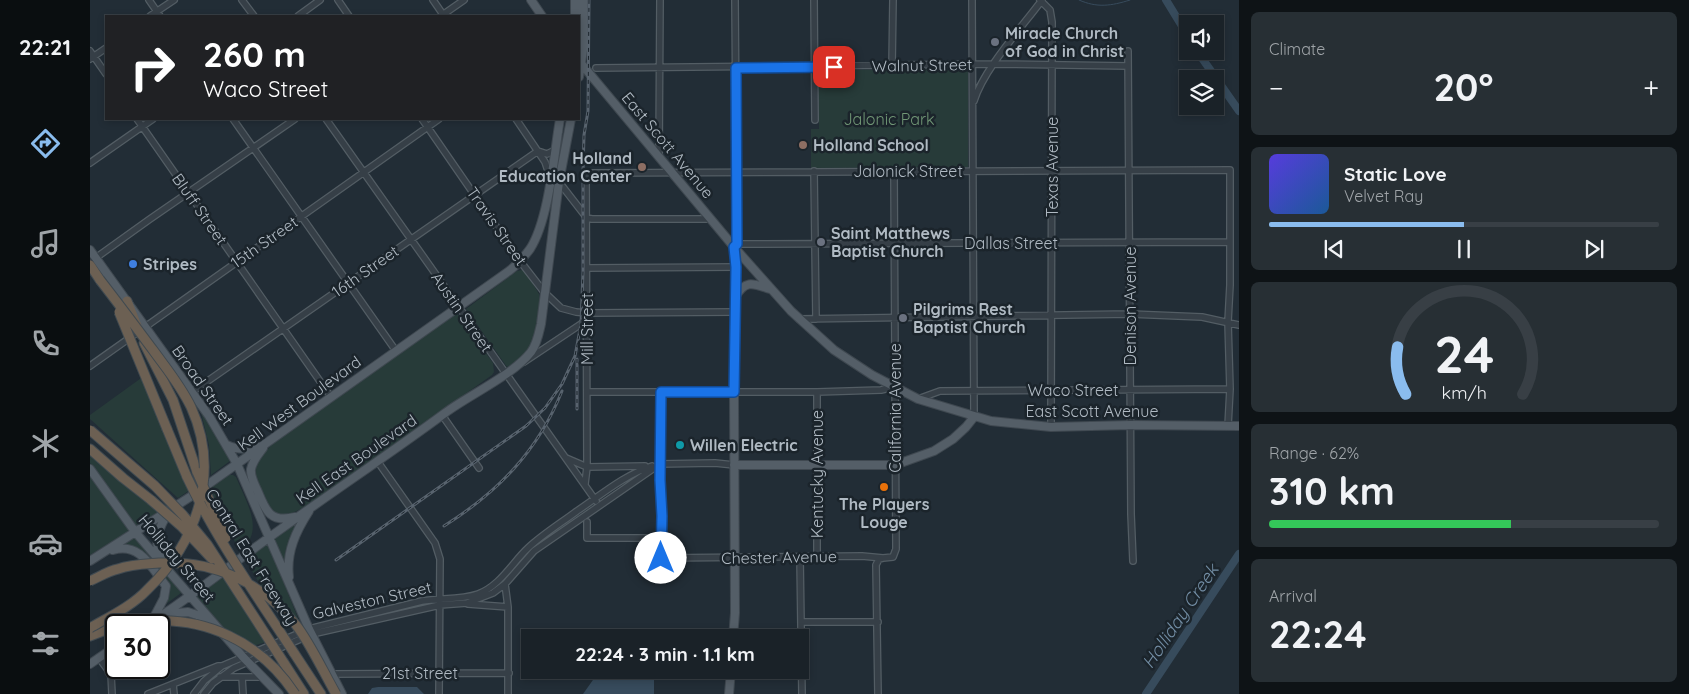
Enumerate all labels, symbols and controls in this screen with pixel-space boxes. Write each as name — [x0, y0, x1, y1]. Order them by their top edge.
map controls — [1179, 15, 1224, 115]
button: sound — [1179, 15, 1224, 60]
place label: Miracle Church of God in Christ — [1005, 23, 1124, 61]
text: 260 m — [203, 32, 306, 76]
text: 22:21 — [19, 33, 71, 61]
icon: right — [120, 35, 185, 100]
marker: Miracle Church of God in Christ — [989, 36, 1001, 48]
text: Climate — [1269, 39, 1325, 59]
pin — [813, 46, 855, 88]
icon: arrive — [820, 53, 848, 81]
street label: Walnut Street — [872, 54, 972, 76]
text: 20° — [1433, 63, 1493, 111]
button: layers — [1179, 70, 1224, 115]
text: − — [1269, 70, 1284, 105]
text: + — [1643, 70, 1659, 105]
text: Waco Street — [203, 75, 328, 103]
street label: East Scott Avenue — [618, 88, 718, 202]
park label: Jalonic Park — [843, 109, 935, 129]
street label: Texas Avenue — [1042, 117, 1062, 217]
icon: directions — [28, 126, 63, 161]
place label: Holland School — [813, 135, 929, 155]
marker: Holland School — [797, 139, 809, 151]
place label: Holland Education Center — [499, 148, 632, 186]
marker: Holland Education Center — [636, 161, 648, 173]
street label: Jalonick Street — [853, 161, 963, 181]
text: Static Love — [1344, 162, 1447, 186]
street label: Bluff Street — [168, 169, 232, 249]
street label: Travis Street — [463, 183, 531, 269]
text: Velvet Ray — [1344, 186, 1423, 206]
street label: 15th Street — [227, 212, 301, 272]
place label: Saint Matthews Baptist Church — [831, 223, 950, 261]
icon: music — [28, 226, 63, 261]
street label: Dallas Street — [964, 233, 1058, 253]
icon: previous — [1320, 235, 1348, 263]
icon: pause — [1450, 235, 1478, 263]
icon: next — [1580, 235, 1608, 263]
marker: Saint Matthews Baptist Church — [815, 236, 827, 248]
street label: 16th Street — [328, 241, 402, 301]
street label: Denison Avenue — [1120, 247, 1140, 365]
place label: Stripes — [143, 254, 197, 274]
marker: Stripes — [127, 258, 139, 270]
street label: Austin Street — [427, 268, 497, 356]
street label: Mill Street — [577, 293, 597, 365]
place label: Pilgrims Rest Baptist Church — [913, 299, 1026, 337]
marker: Pilgrims Rest Baptist Church — [897, 312, 909, 324]
text: 24 — [1434, 321, 1494, 386]
icon: phone — [28, 326, 63, 361]
street label: Broad Street — [168, 341, 238, 429]
street label: California Avenue — [885, 343, 905, 473]
street label: Kell West Boulevard — [233, 351, 365, 455]
street label: Waco Street — [1027, 380, 1119, 400]
text: km/h — [1441, 381, 1487, 403]
street label: East Scott Avenue — [1026, 401, 1158, 421]
street label: Kell East Boulevard — [292, 410, 420, 508]
street label: Kentucky Avenue — [807, 410, 827, 538]
icon: climate — [28, 426, 63, 461]
place label: Willen Electric — [690, 435, 797, 455]
marker: Willen Electric — [674, 439, 686, 451]
text: Range · 62% — [1269, 443, 1359, 463]
text: 310 km — [1269, 467, 1395, 515]
marker: The Players Louge — [878, 481, 890, 493]
street label: Central East Freeway — [202, 485, 302, 629]
place label: The Players Louge — [839, 494, 930, 532]
street label: Holliday Street — [134, 510, 220, 606]
icon: car — [28, 526, 63, 561]
position arrow — [634, 531, 686, 583]
street label: Chester Avenue — [721, 546, 837, 568]
water label: Holliday Creek — [1137, 558, 1224, 673]
street label: Galveston Street — [311, 577, 433, 623]
text: Arrival — [1269, 586, 1317, 606]
text: 22:24 — [1269, 610, 1367, 658]
speed limit sign: 30 — [105, 614, 170, 679]
icon: filters — [28, 626, 63, 661]
text: 22:24 · 3 min · 1.1 km — [575, 642, 755, 666]
street label: 21st Street — [382, 663, 458, 683]

